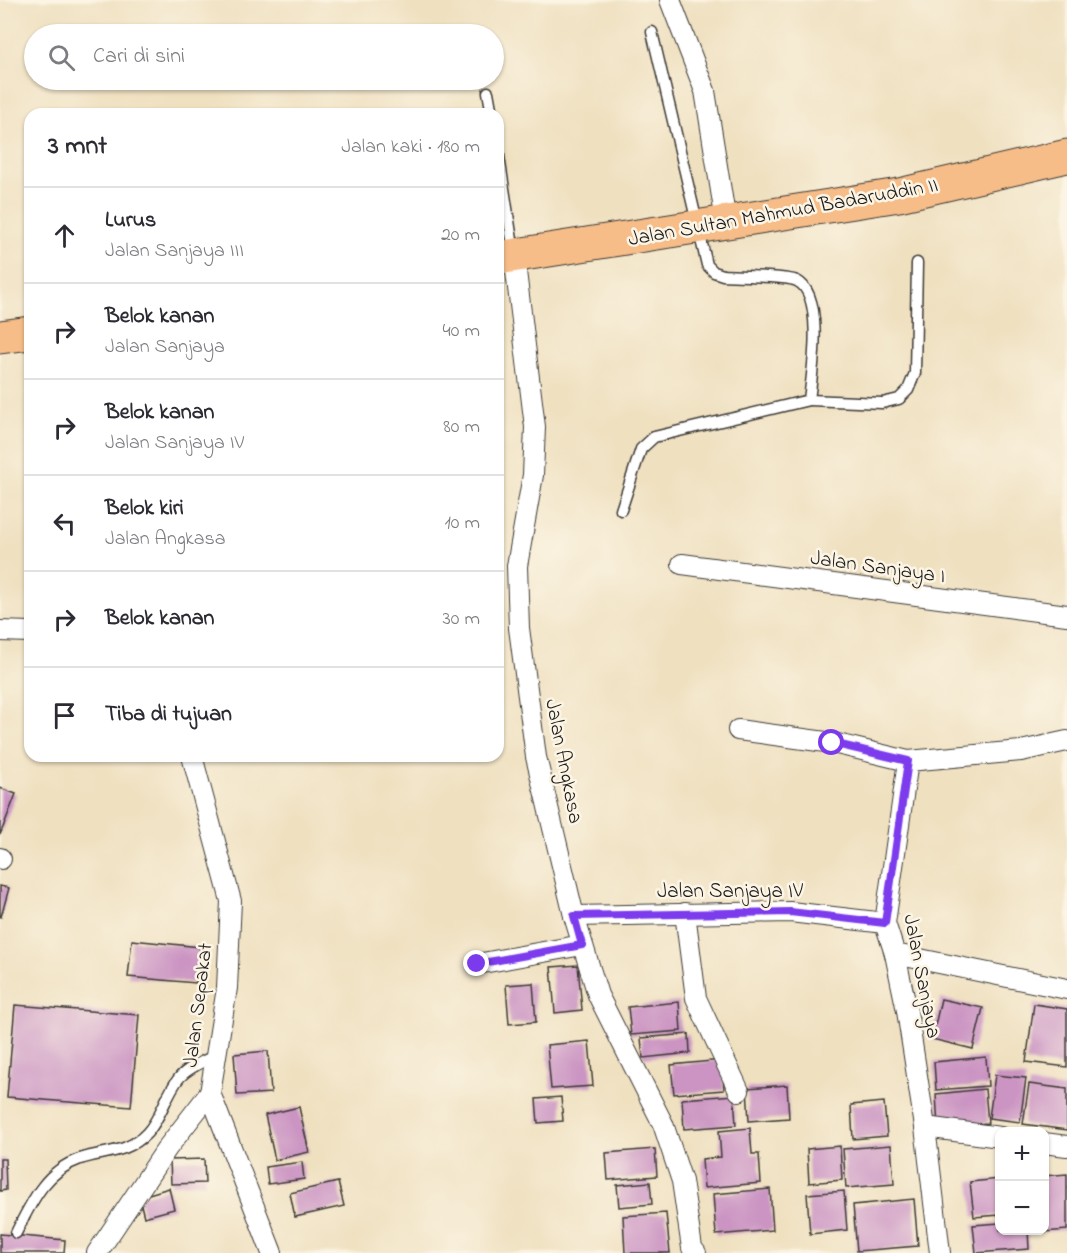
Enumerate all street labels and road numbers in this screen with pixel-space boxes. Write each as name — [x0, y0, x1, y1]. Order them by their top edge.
street label: Jalan Sultan Mahmud Badaruddin II — [626, 171, 941, 255]
street label: Jalan Sanjaya I — [808, 544, 947, 594]
street label: Jalan Angkasa — [534, 696, 590, 827]
street label: Jalan Sanjaya IV — [657, 877, 803, 909]
street label: Jalan Sanjaya — [892, 912, 948, 1041]
street label: Jalan Sepakat — [176, 941, 222, 1069]

